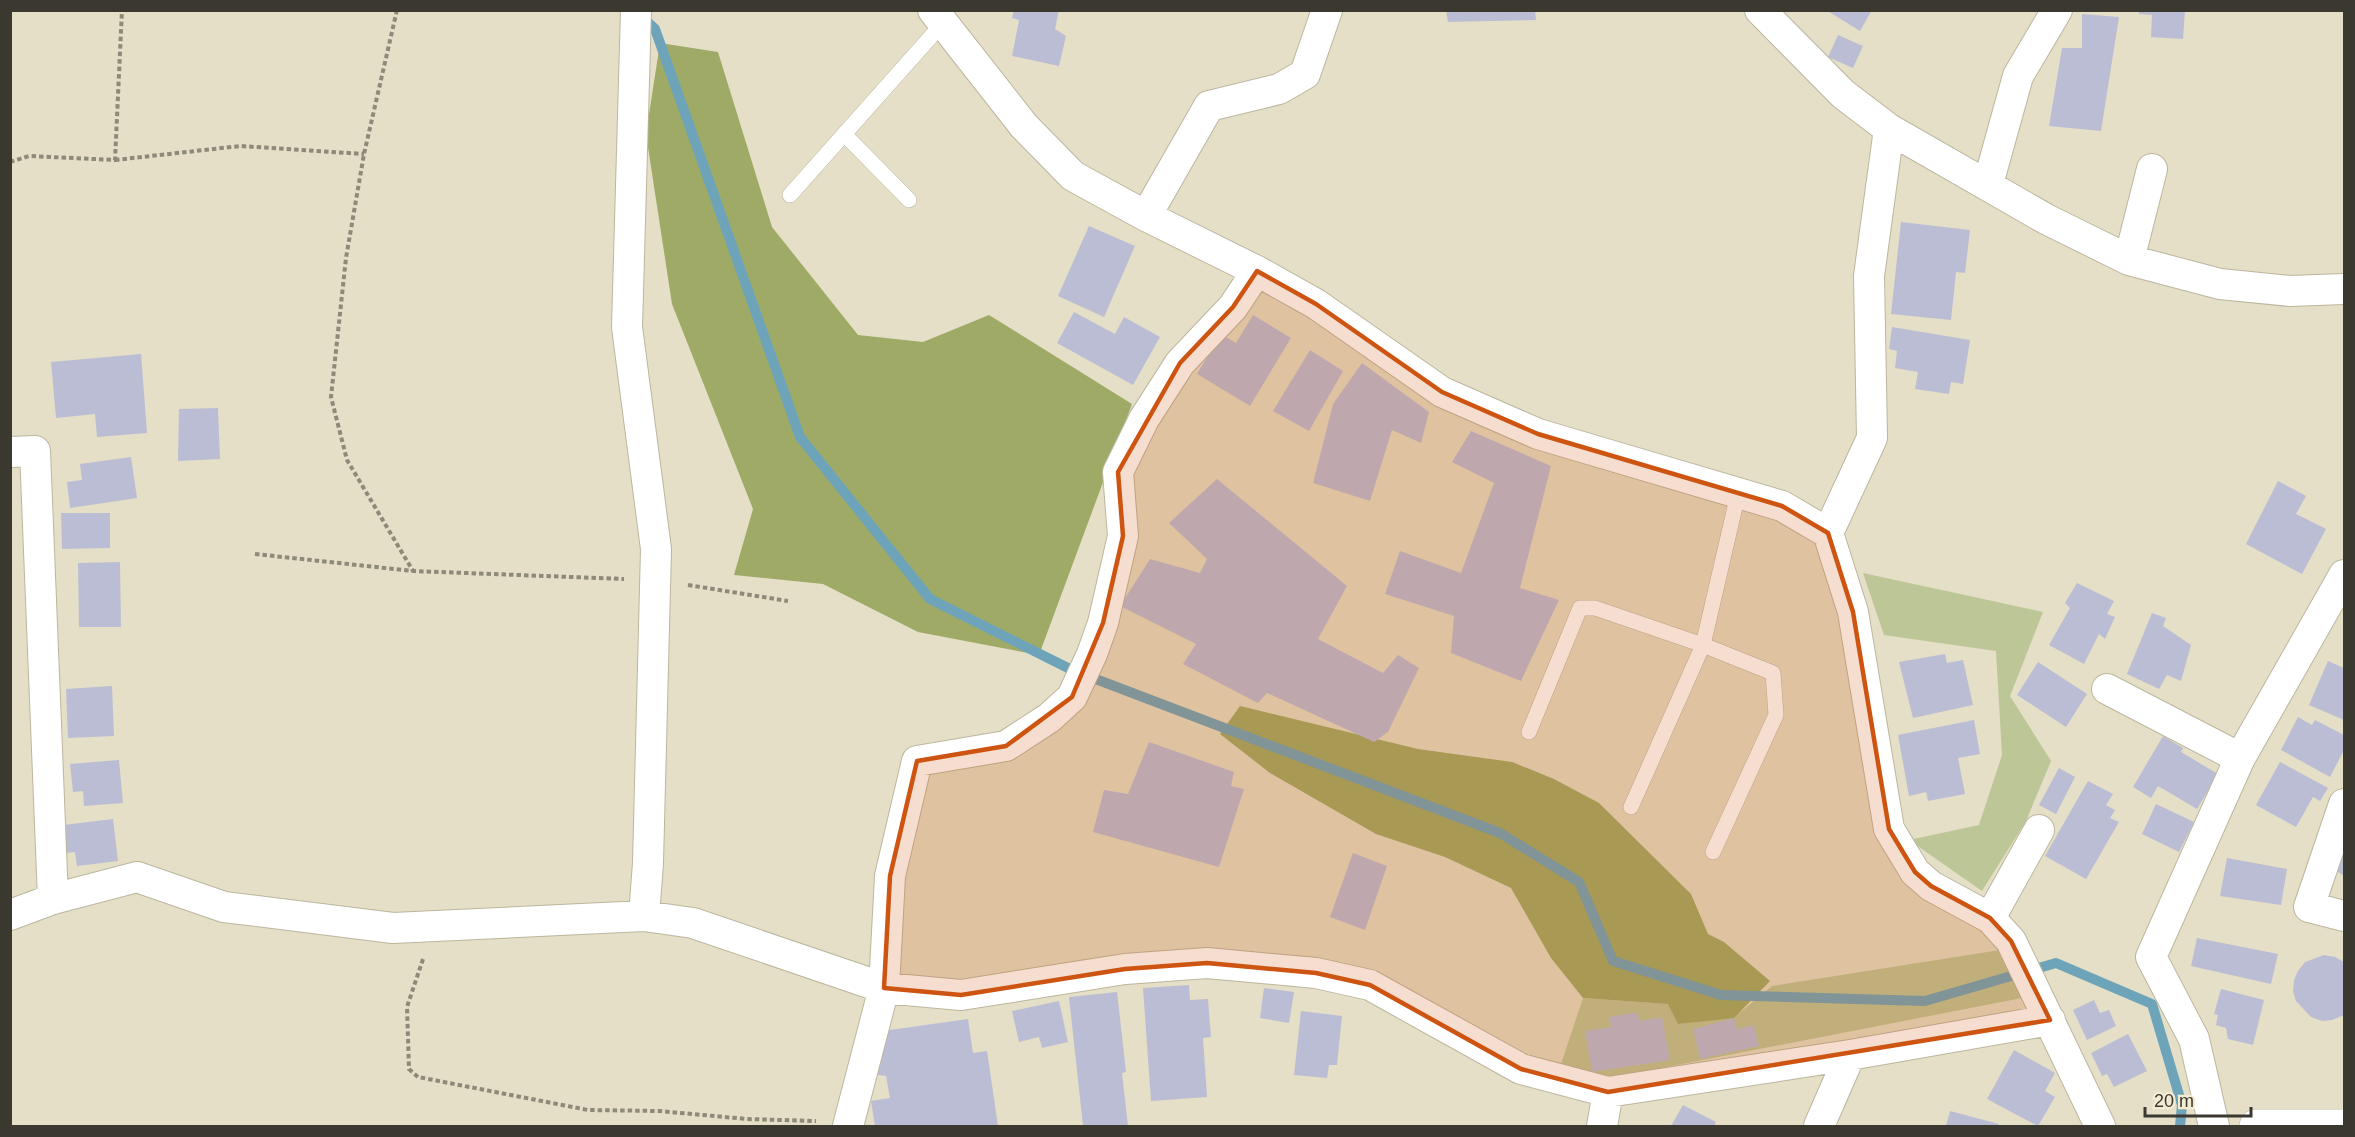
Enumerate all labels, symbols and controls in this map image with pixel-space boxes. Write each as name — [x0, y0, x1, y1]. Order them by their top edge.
scale bar — [2145, 1080, 2252, 1118]
text: 20 m — [2154, 1091, 2194, 1111]

